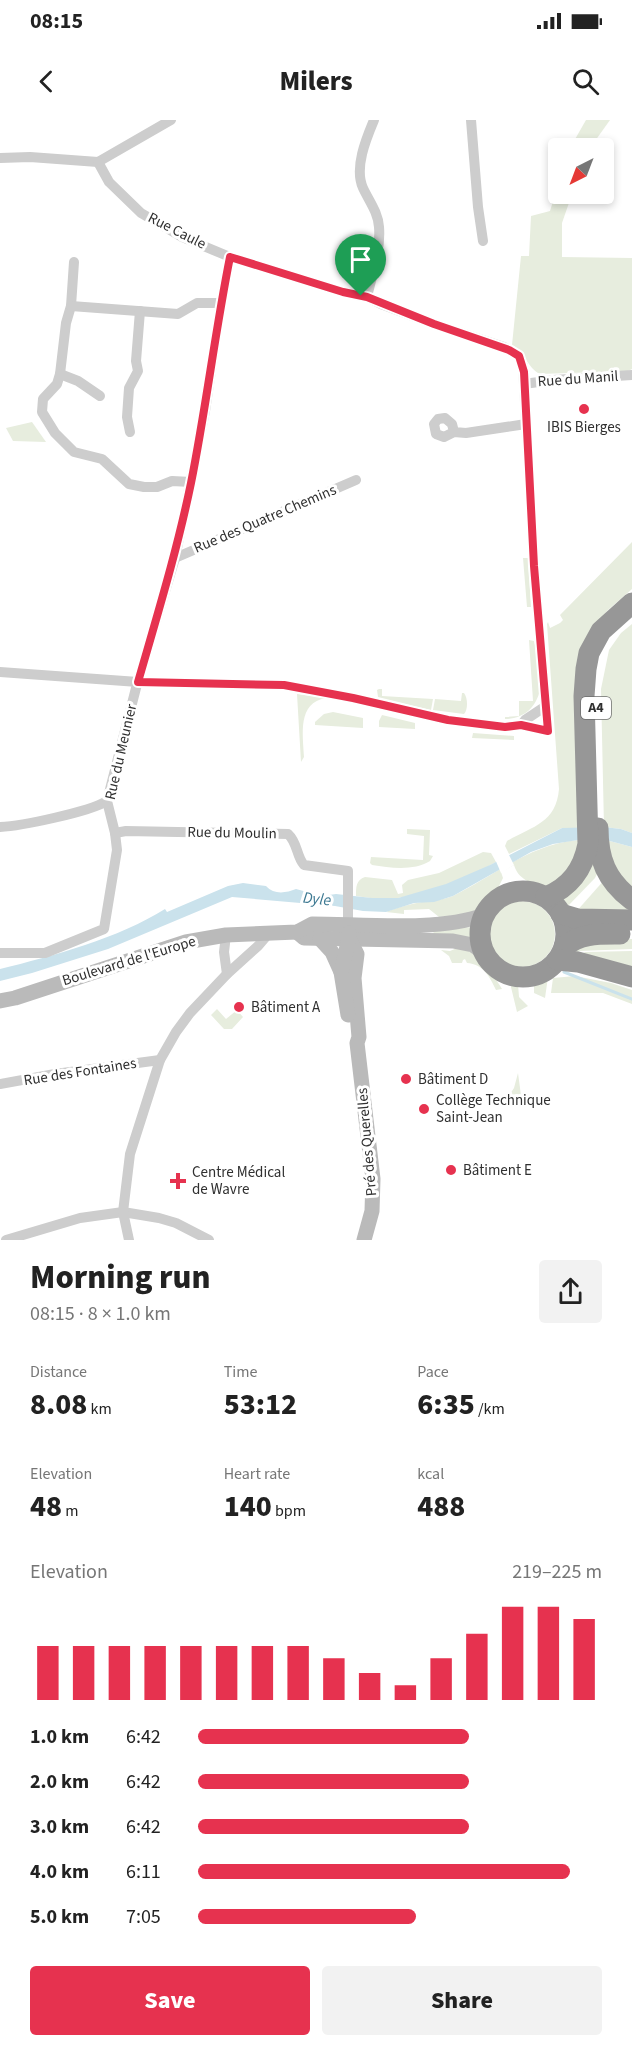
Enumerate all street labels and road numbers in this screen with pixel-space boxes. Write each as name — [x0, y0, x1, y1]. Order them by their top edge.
street label: Rue Caule — [144, 207, 210, 255]
street label: Rue du Manil — [537, 366, 619, 392]
street label: Rue des Quatre Chemins — [190, 479, 340, 559]
road number: A4 — [581, 697, 611, 719]
street label: Rue du Meunier — [100, 701, 142, 802]
street label: Rue du Moulin — [187, 822, 277, 844]
street label: Boulevard de l'Europe — [60, 931, 198, 991]
street label: Rue des Fontaines — [22, 1053, 138, 1091]
street label: Pré des Querelles — [352, 1087, 382, 1197]

